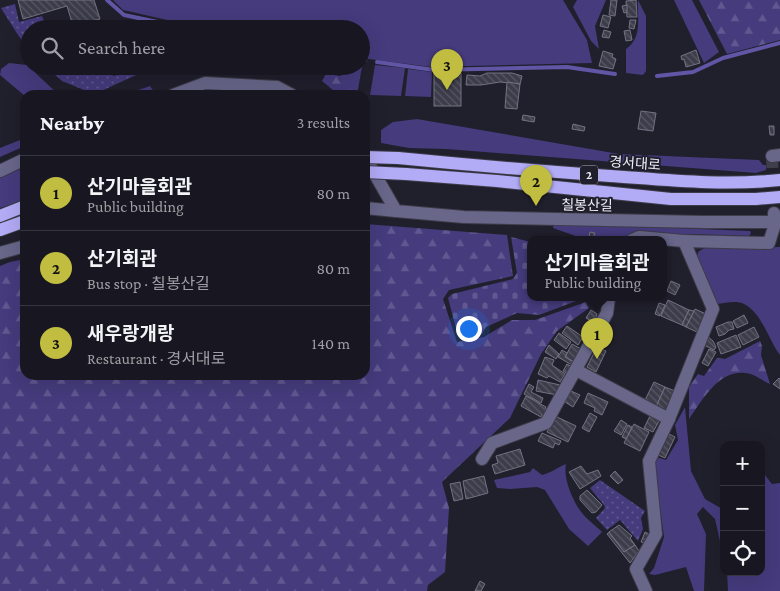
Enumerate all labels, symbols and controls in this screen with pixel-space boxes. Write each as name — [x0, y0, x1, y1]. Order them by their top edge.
search box — [20, 20, 370, 75]
icon: search — [38, 34, 66, 62]
text: Search here — [78, 37, 165, 58]
pin: 3 — [431, 49, 463, 90]
text: Nearby — [40, 111, 104, 135]
text: 3 results — [297, 114, 350, 131]
street label: 경서대로 — [609, 153, 661, 173]
pin: 2 — [520, 165, 552, 206]
road number: 2 — [580, 166, 598, 184]
text: 산기마을회관 — [87, 176, 192, 197]
text: 1 — [53, 185, 59, 202]
text: 80 m — [316, 185, 350, 202]
street label: 칠봉산길 — [561, 197, 613, 213]
text: Public building — [87, 198, 184, 215]
popup — [527, 236, 667, 301]
text: 산기회관 — [87, 248, 157, 269]
text: 산기마을회관 — [545, 252, 649, 273]
text: 2 — [52, 260, 60, 277]
text: 80 m — [316, 260, 350, 277]
text: Public building — [545, 274, 641, 291]
text: Bus stop · 칠봉산길 — [87, 275, 210, 292]
your location — [456, 316, 482, 342]
pin: 1 — [581, 318, 613, 359]
text: 새우랑개랑 — [87, 323, 174, 344]
text: 3 — [52, 335, 60, 352]
text: 140 m — [312, 335, 350, 352]
text: Restaurant · 경서대로 — [87, 350, 226, 367]
map controls — [720, 441, 765, 576]
button: + — [720, 441, 765, 486]
button: − — [720, 486, 765, 531]
button: locate — [720, 531, 765, 576]

